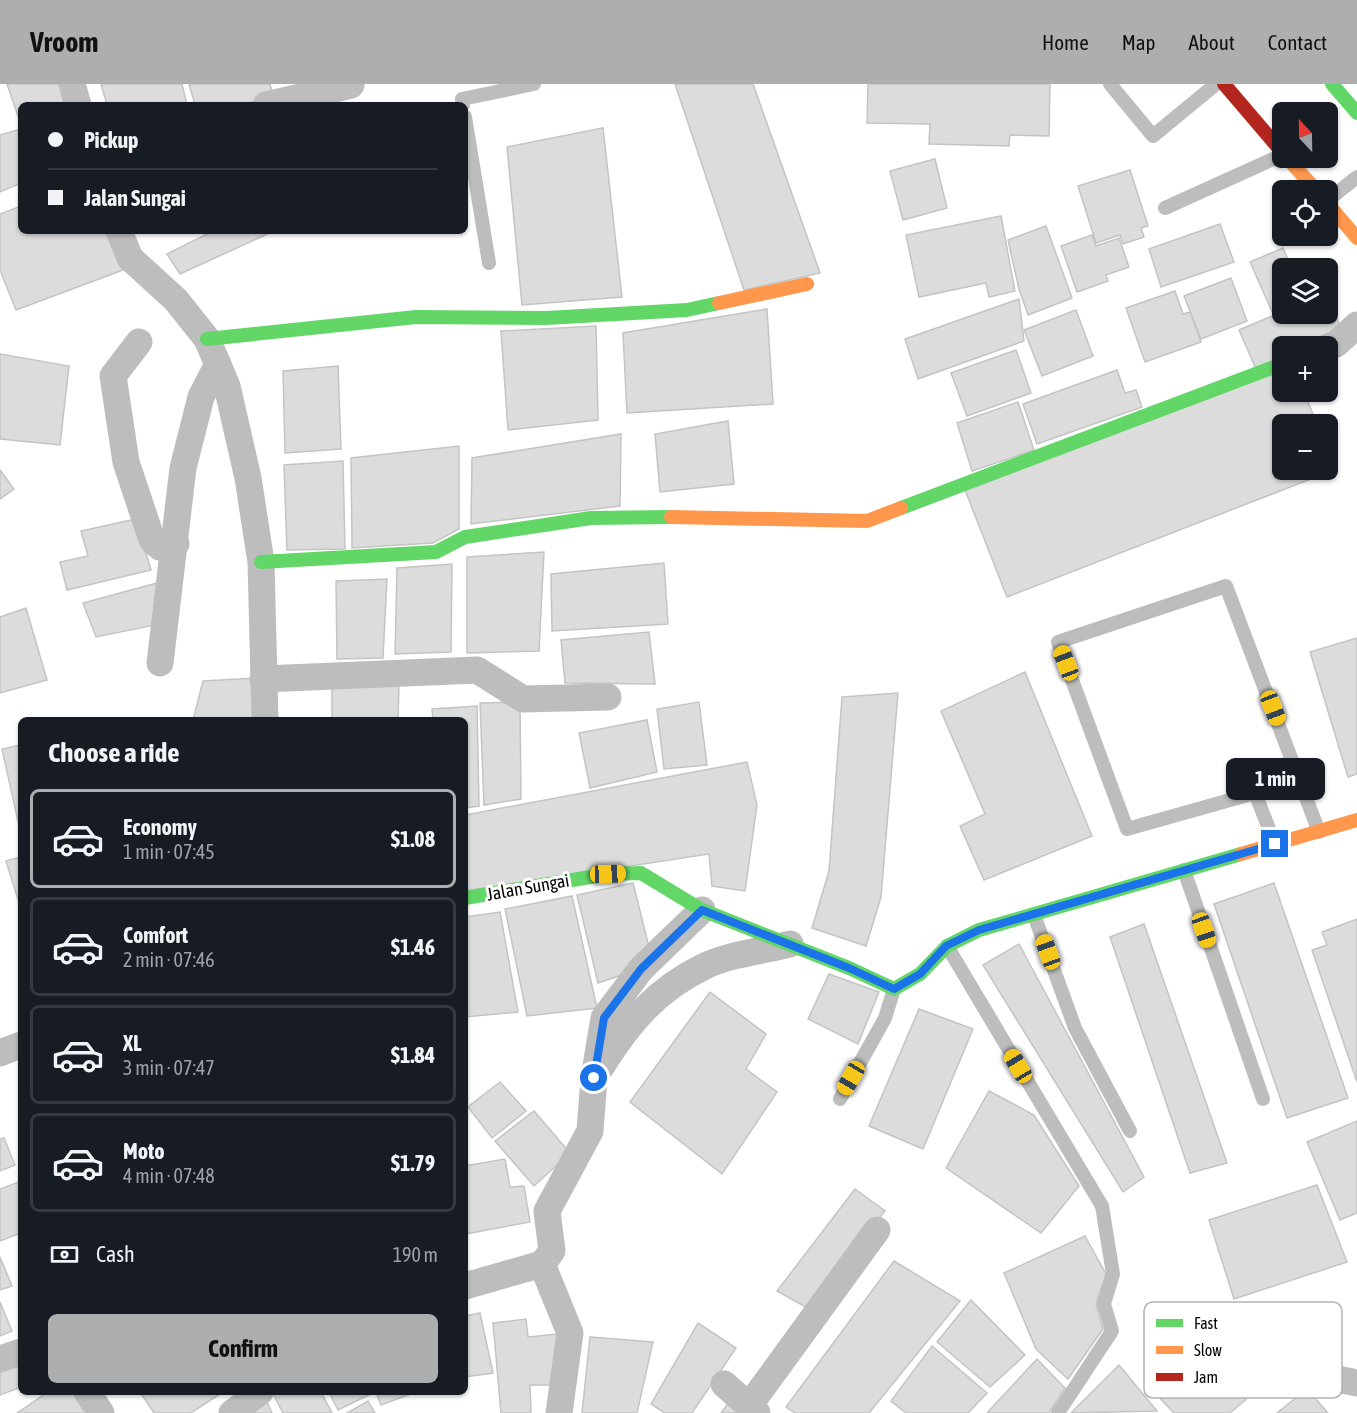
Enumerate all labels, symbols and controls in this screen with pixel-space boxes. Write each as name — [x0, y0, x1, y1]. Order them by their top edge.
text: Vroom — [30, 26, 98, 58]
text: Home — [1042, 30, 1089, 54]
text: Map — [1122, 30, 1156, 54]
text: About — [1189, 30, 1235, 54]
text: Contact — [1268, 30, 1327, 54]
north arrow — [1272, 102, 1338, 168]
map controls — [1272, 102, 1338, 480]
text: Pickup — [84, 127, 139, 153]
button: locate — [1272, 180, 1338, 246]
text: Jalan Sungai — [84, 185, 186, 211]
button: layers — [1272, 258, 1338, 324]
button: + — [1272, 336, 1338, 402]
button: − — [1272, 414, 1338, 480]
car — [1051, 643, 1081, 683]
car — [1258, 688, 1288, 728]
text: Choose a ride — [48, 737, 180, 768]
callout: 1 min — [1226, 757, 1324, 799]
text: 1 min — [1255, 767, 1296, 790]
icon: car — [51, 812, 105, 866]
text: Economy — [123, 814, 197, 840]
text: $1.08 — [391, 826, 435, 852]
route end — [1261, 830, 1288, 857]
text: 1 min · 07:45 — [123, 840, 215, 863]
car — [590, 864, 626, 884]
street label: Jalan Sungai — [485, 869, 571, 905]
car — [1190, 910, 1218, 950]
icon: car — [51, 920, 105, 974]
text: Comfort — [123, 922, 188, 948]
car — [1033, 932, 1063, 972]
text: $1.46 — [391, 934, 435, 960]
text: 2 min · 07:46 — [123, 948, 215, 971]
icon: car — [51, 1028, 105, 1082]
text: XL — [123, 1030, 141, 1056]
text: $1.84 — [391, 1042, 435, 1068]
car — [1001, 1046, 1035, 1086]
text: 3 min · 07:47 — [123, 1056, 215, 1079]
car — [834, 1058, 868, 1098]
route start — [580, 1064, 607, 1091]
icon: car — [51, 1136, 105, 1190]
text: Moto — [123, 1138, 165, 1164]
text: $1.79 — [391, 1150, 435, 1176]
text: 4 min · 07:48 — [123, 1164, 215, 1187]
icon: cash — [48, 1238, 81, 1271]
text: Cash — [96, 1241, 135, 1267]
text: 190 m — [393, 1243, 438, 1266]
legend — [1144, 1302, 1342, 1398]
button: Confirm — [48, 1314, 438, 1383]
text: Fast — [1194, 1314, 1218, 1332]
text: Slow — [1194, 1341, 1222, 1359]
text: Jam — [1194, 1368, 1218, 1386]

